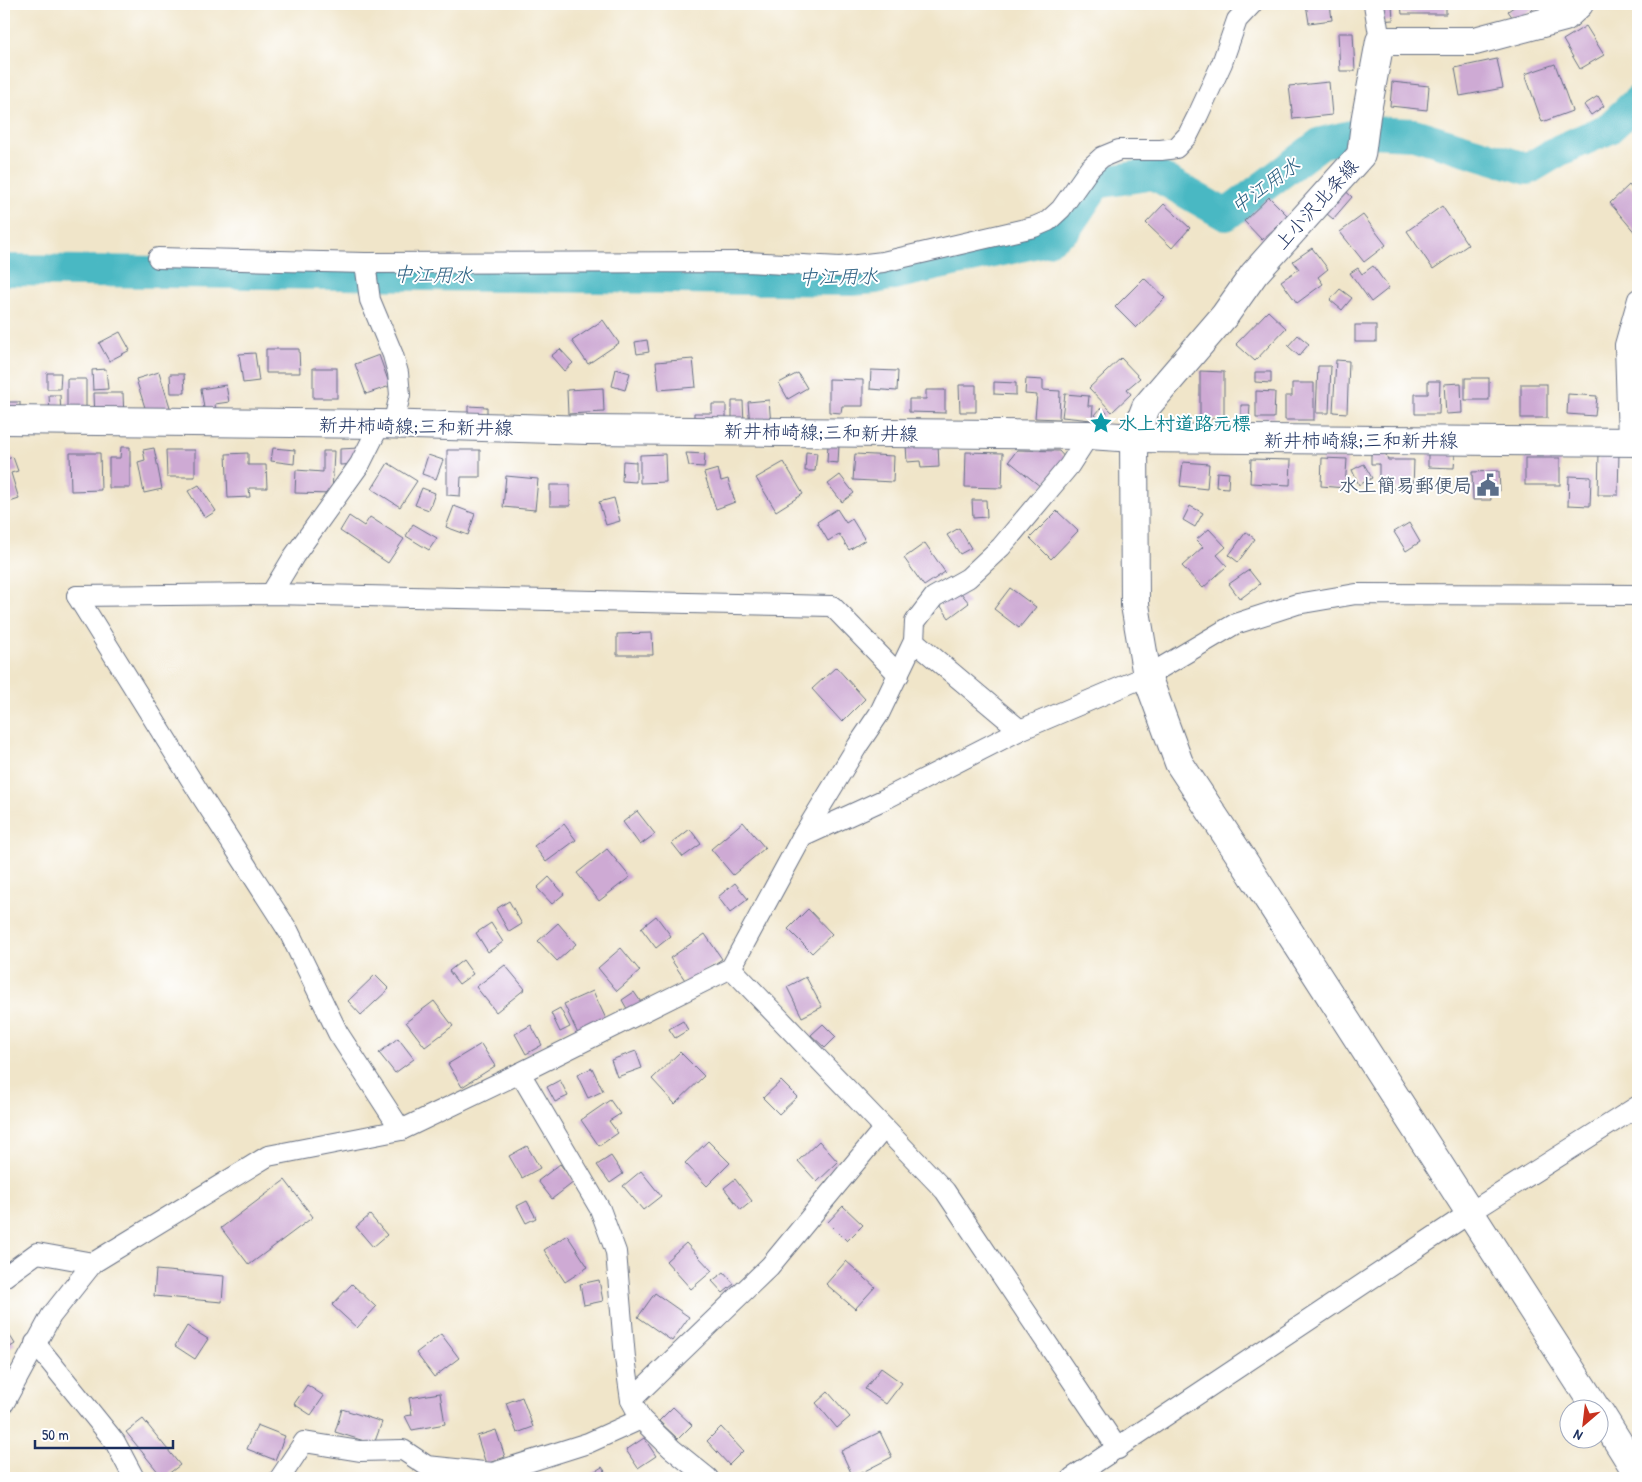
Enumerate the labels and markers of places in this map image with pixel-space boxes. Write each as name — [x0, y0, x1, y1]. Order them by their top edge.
place icon: 水上村道路元標 — [1088, 410, 1114, 436]
place label: 水上村道路元標 — [1118, 410, 1251, 436]
place label: 水上簡易郵便局 — [1339, 472, 1472, 498]
public building icon: 水上簡易郵便局 — [1475, 472, 1501, 498]

